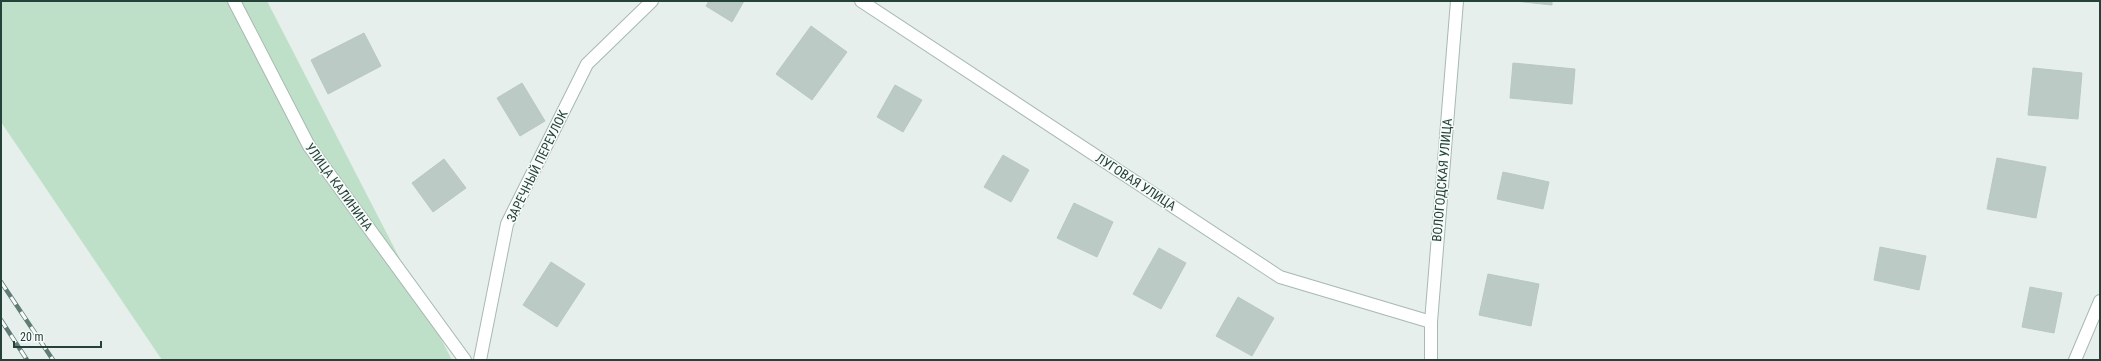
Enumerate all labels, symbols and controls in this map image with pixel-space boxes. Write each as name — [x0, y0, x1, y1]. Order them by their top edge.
street label: ЗАРЕЧНЫЙ ПЕРЕУЛОК — [503, 107, 571, 224]
street label: ВОЛОГОДСКАЯ УЛИЦА — [1429, 117, 1455, 242]
street label: УЛИЦА КАЛИНИНА — [302, 140, 376, 234]
street label: ЛУГОВАЯ УЛИЦА — [1093, 151, 1179, 214]
scale bar — [14, 323, 101, 349]
text: 20 m — [20, 330, 44, 344]

